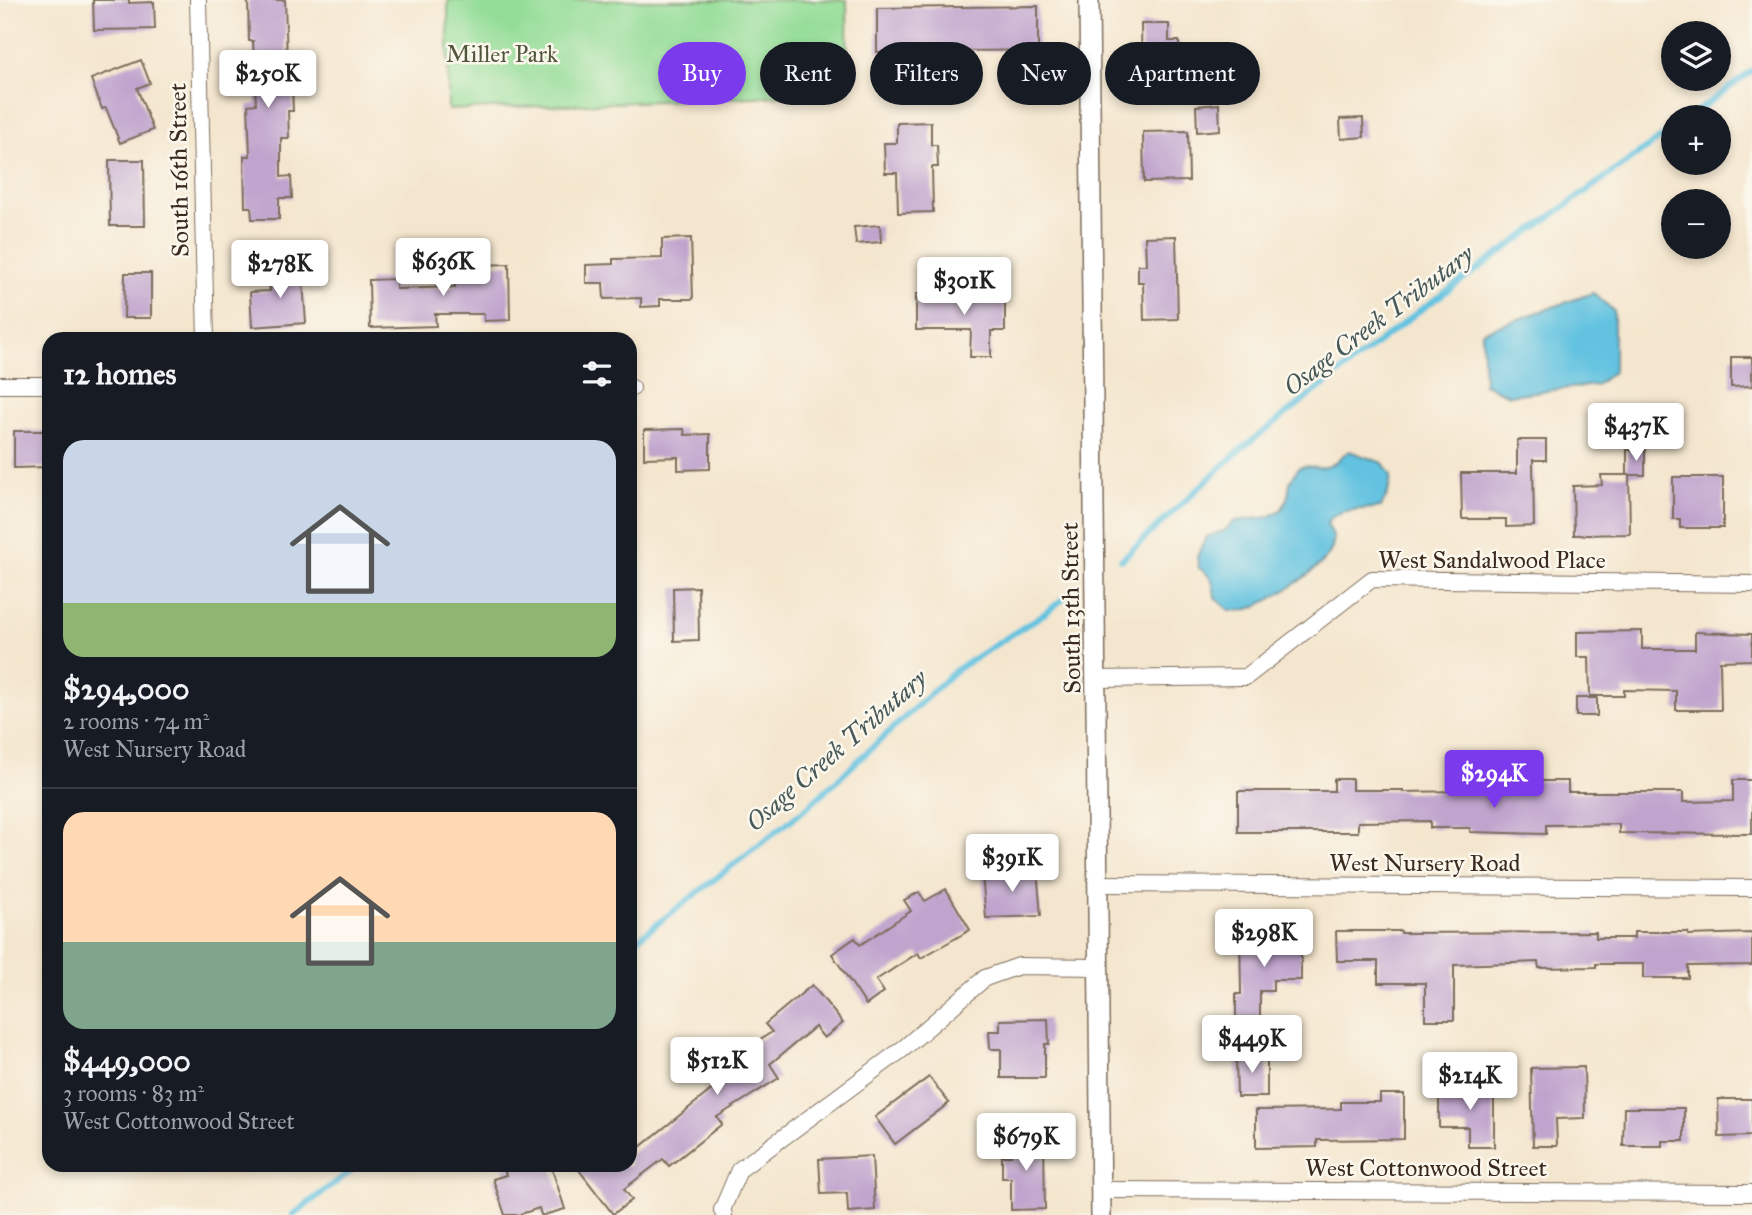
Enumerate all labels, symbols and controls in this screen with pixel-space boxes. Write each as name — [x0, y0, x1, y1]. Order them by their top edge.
map controls — [1661, 21, 1731, 259]
button: layers — [1661, 21, 1731, 91]
park label: Miller Park — [446, 39, 559, 69]
chip: Buy — [658, 42, 746, 105]
chip: Rent — [760, 42, 856, 105]
chip: Filters — [870, 42, 983, 105]
chip: New — [997, 42, 1091, 105]
chip: Apartment — [1105, 42, 1260, 105]
pin: $250K — [219, 50, 317, 110]
text: $250K — [235, 59, 301, 87]
street label: South 16th Street — [162, 82, 196, 257]
button: + — [1661, 105, 1731, 175]
button: − — [1661, 189, 1731, 259]
water label: Osage Creek Tributary — [1276, 237, 1481, 402]
pin: $636K — [394, 238, 492, 298]
pin: $278K — [231, 240, 329, 300]
text: $636K — [412, 247, 474, 275]
text: $278K — [247, 249, 313, 277]
pin: $301K — [915, 258, 1013, 317]
text: $301K — [933, 266, 995, 294]
icon: filters — [578, 355, 616, 393]
text: 12 homes — [63, 356, 176, 392]
pin: $437K — [1587, 404, 1685, 463]
text: $437K — [1604, 412, 1668, 440]
icon: home — [277, 486, 403, 612]
street label: South 13th Street — [1054, 521, 1087, 694]
street label: West Sandalwood Place — [1378, 545, 1606, 575]
water label: Osage Creek Tributary — [739, 661, 934, 838]
text: $294,000 — [63, 671, 189, 707]
text: 2 rooms · 74 m² — [63, 707, 209, 735]
text: West Nursery Road — [63, 735, 246, 763]
pin: $294K — [1445, 750, 1543, 810]
text: $294K — [1461, 759, 1527, 787]
pin: $391K — [963, 834, 1061, 894]
text: $391K — [982, 843, 1042, 871]
street label: West Nursery Road — [1329, 848, 1521, 878]
icon: home — [277, 858, 403, 984]
pin: $298K — [1215, 909, 1313, 969]
text: $298K — [1231, 918, 1297, 946]
pin: $449K — [1203, 1016, 1301, 1075]
text: $449K — [1218, 1024, 1286, 1052]
pin: $512K — [668, 1038, 766, 1097]
text: $449,000 — [63, 1043, 191, 1079]
text: $512K — [686, 1046, 748, 1074]
pin: $214K — [1421, 1052, 1519, 1112]
text: $214K — [1438, 1061, 1502, 1089]
text: 3 rooms · 83 m² — [63, 1079, 204, 1107]
text: West Cottonwood Street — [63, 1107, 295, 1135]
pin: $679K — [977, 1114, 1075, 1173]
text: $679K — [993, 1122, 1059, 1150]
street label: West Cottonwood Street — [1305, 1153, 1547, 1183]

